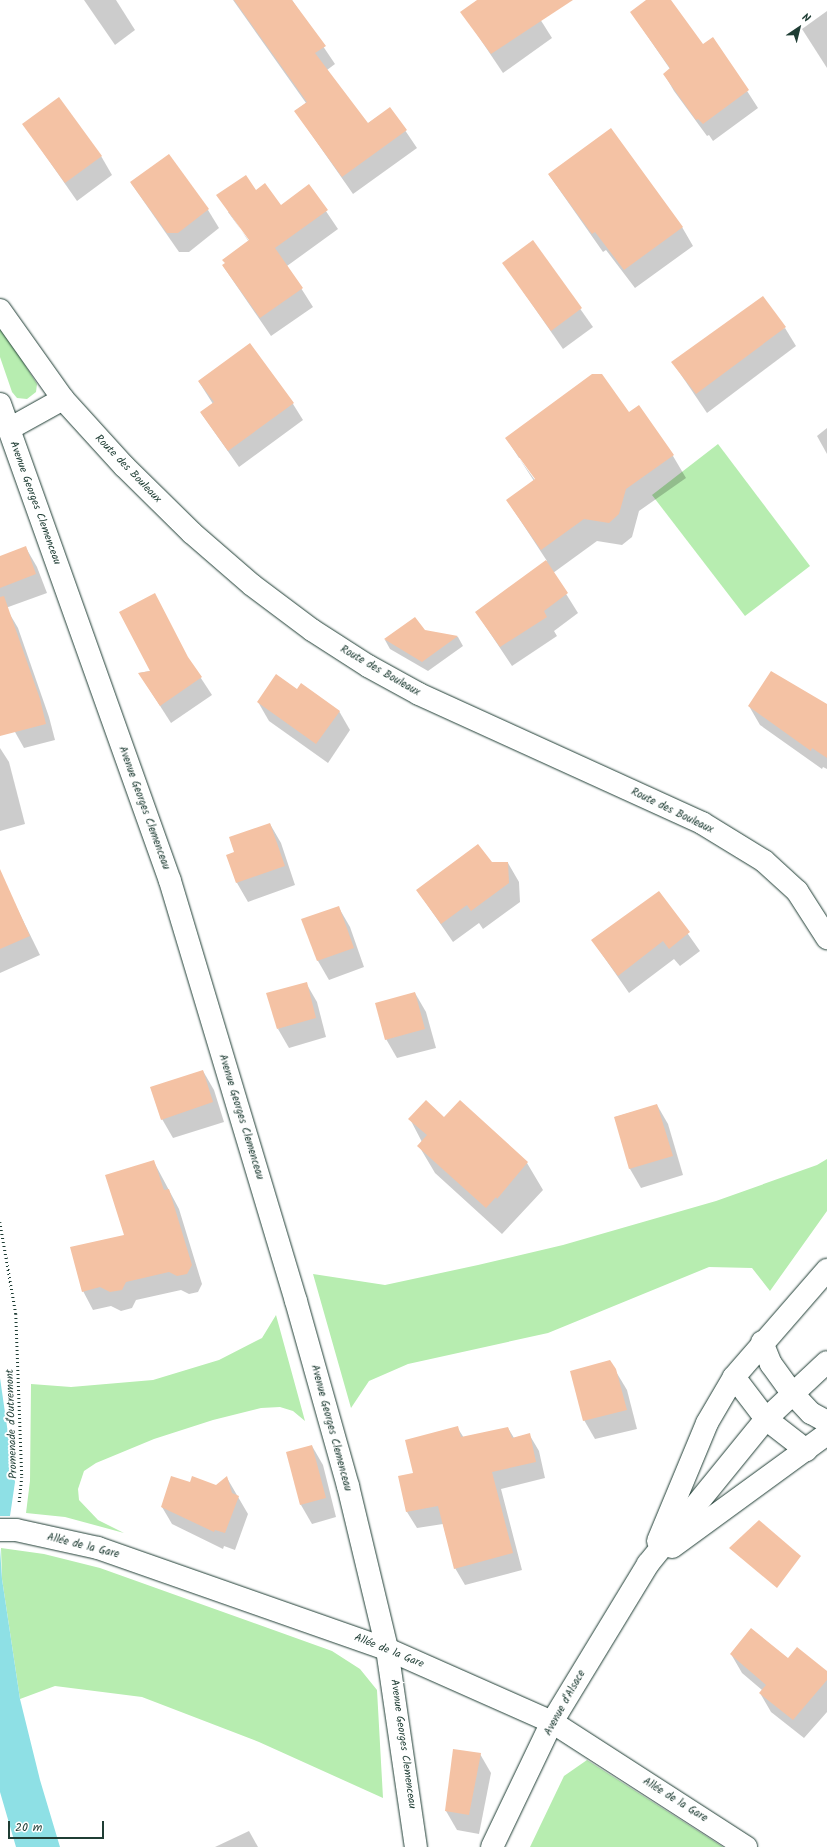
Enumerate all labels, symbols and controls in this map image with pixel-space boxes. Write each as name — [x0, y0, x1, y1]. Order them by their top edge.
north arrow — [779, 8, 819, 48]
text: N — [798, 9, 814, 28]
street label: Route des Bouleaux — [92, 432, 164, 506]
street label: Avenue Georges Clemenceau — [6, 439, 64, 567]
street label: Route des Bouleaux — [338, 643, 422, 699]
street label: Avenue Georges Clemenceau — [115, 744, 173, 872]
street label: Route des Bouleaux — [629, 785, 715, 837]
street label: Avenue Georges Clemenceau — [216, 1053, 266, 1181]
street label: Avenue Georges Clemenceau — [308, 1363, 354, 1493]
street label: Promenade d'Outremont — [3, 1369, 21, 1479]
street label: Allée de la Gare — [46, 1531, 120, 1561]
street label: Allée de la Gare — [352, 1631, 426, 1671]
street label: Avenue d'Alsace — [542, 1668, 588, 1738]
street label: Avenue Georges Clemenceau — [387, 1678, 419, 1810]
street label: Allée de la Gare — [640, 1775, 710, 1825]
scale bar — [10, 1813, 106, 1839]
text: 20 m — [15, 1818, 42, 1837]

